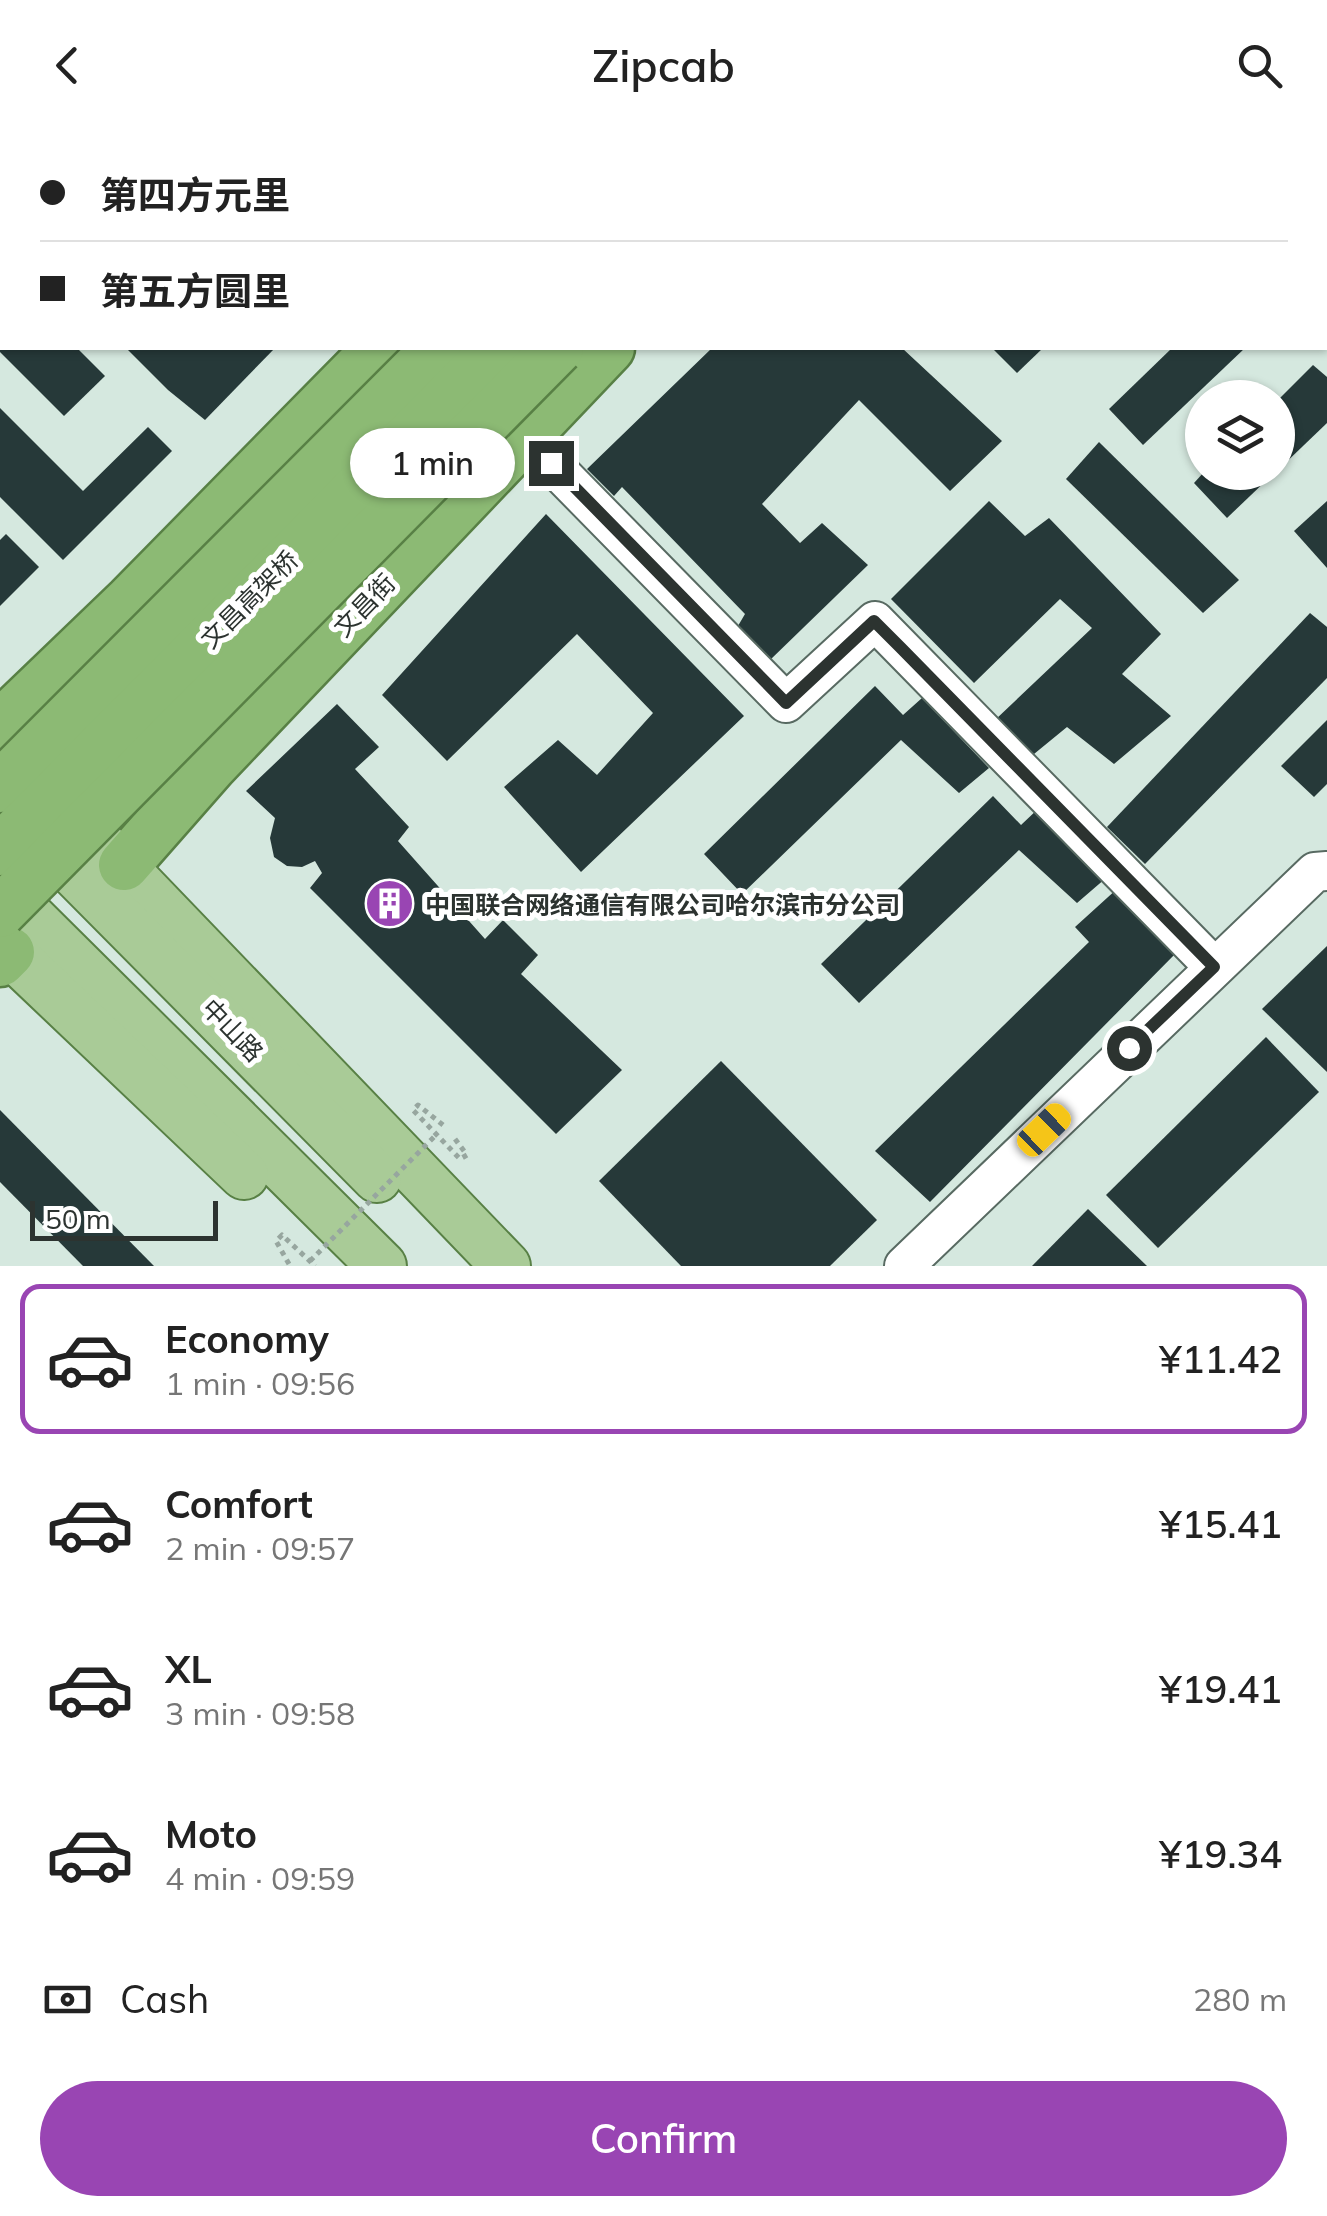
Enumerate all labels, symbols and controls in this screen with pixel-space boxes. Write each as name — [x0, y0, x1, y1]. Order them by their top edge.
text: Zipcab — [592, 37, 735, 93]
icon: back — [40, 38, 95, 93]
icon: search — [1232, 38, 1287, 93]
text: 第四方元里 — [100, 171, 290, 219]
text: 第五方圆里 — [100, 267, 290, 315]
map controls — [1185, 380, 1295, 490]
button: layers — [1185, 380, 1295, 490]
callout: 1 min — [351, 428, 516, 498]
route end — [529, 441, 574, 486]
text: 1 min — [391, 443, 474, 483]
street label: 文昌高架桥 — [194, 544, 304, 654]
street label: 文昌街 — [327, 567, 401, 643]
building icon: 中国联合网络通信有限公司哈尔滨市分公司 — [364, 878, 416, 930]
place label: 中国联合网络通信有限公司哈尔滨市分公司 — [425, 889, 900, 920]
street label: 中山路 — [196, 992, 270, 1068]
route start — [1107, 1026, 1152, 1071]
car — [1012, 1098, 1076, 1162]
scale bar — [30, 1196, 218, 1240]
text: 50 m — [45, 1201, 111, 1236]
icon: car — [45, 1314, 135, 1404]
text: Economy — [165, 1315, 329, 1363]
text: ¥11.42 — [1159, 1335, 1282, 1383]
text: 1 min · 09:56 — [165, 1363, 355, 1403]
icon: car — [45, 1479, 135, 1569]
text: Comfort — [165, 1480, 313, 1528]
text: ¥15.41 — [1159, 1500, 1282, 1548]
text: 2 min · 09:57 — [165, 1528, 355, 1568]
icon: car — [45, 1644, 135, 1734]
text: XL — [165, 1645, 212, 1693]
text: ¥19.41 — [1159, 1665, 1282, 1713]
text: 3 min · 09:58 — [165, 1693, 355, 1733]
icon: car — [45, 1809, 135, 1899]
text: Moto — [165, 1810, 257, 1858]
text: ¥19.34 — [1159, 1830, 1282, 1878]
text: 4 min · 09:59 — [165, 1858, 355, 1898]
icon: cash — [40, 1972, 95, 2027]
text: Cash — [120, 1975, 209, 2023]
text: 280 m — [1193, 1979, 1287, 2019]
button: Confirm — [40, 2081, 1287, 2196]

